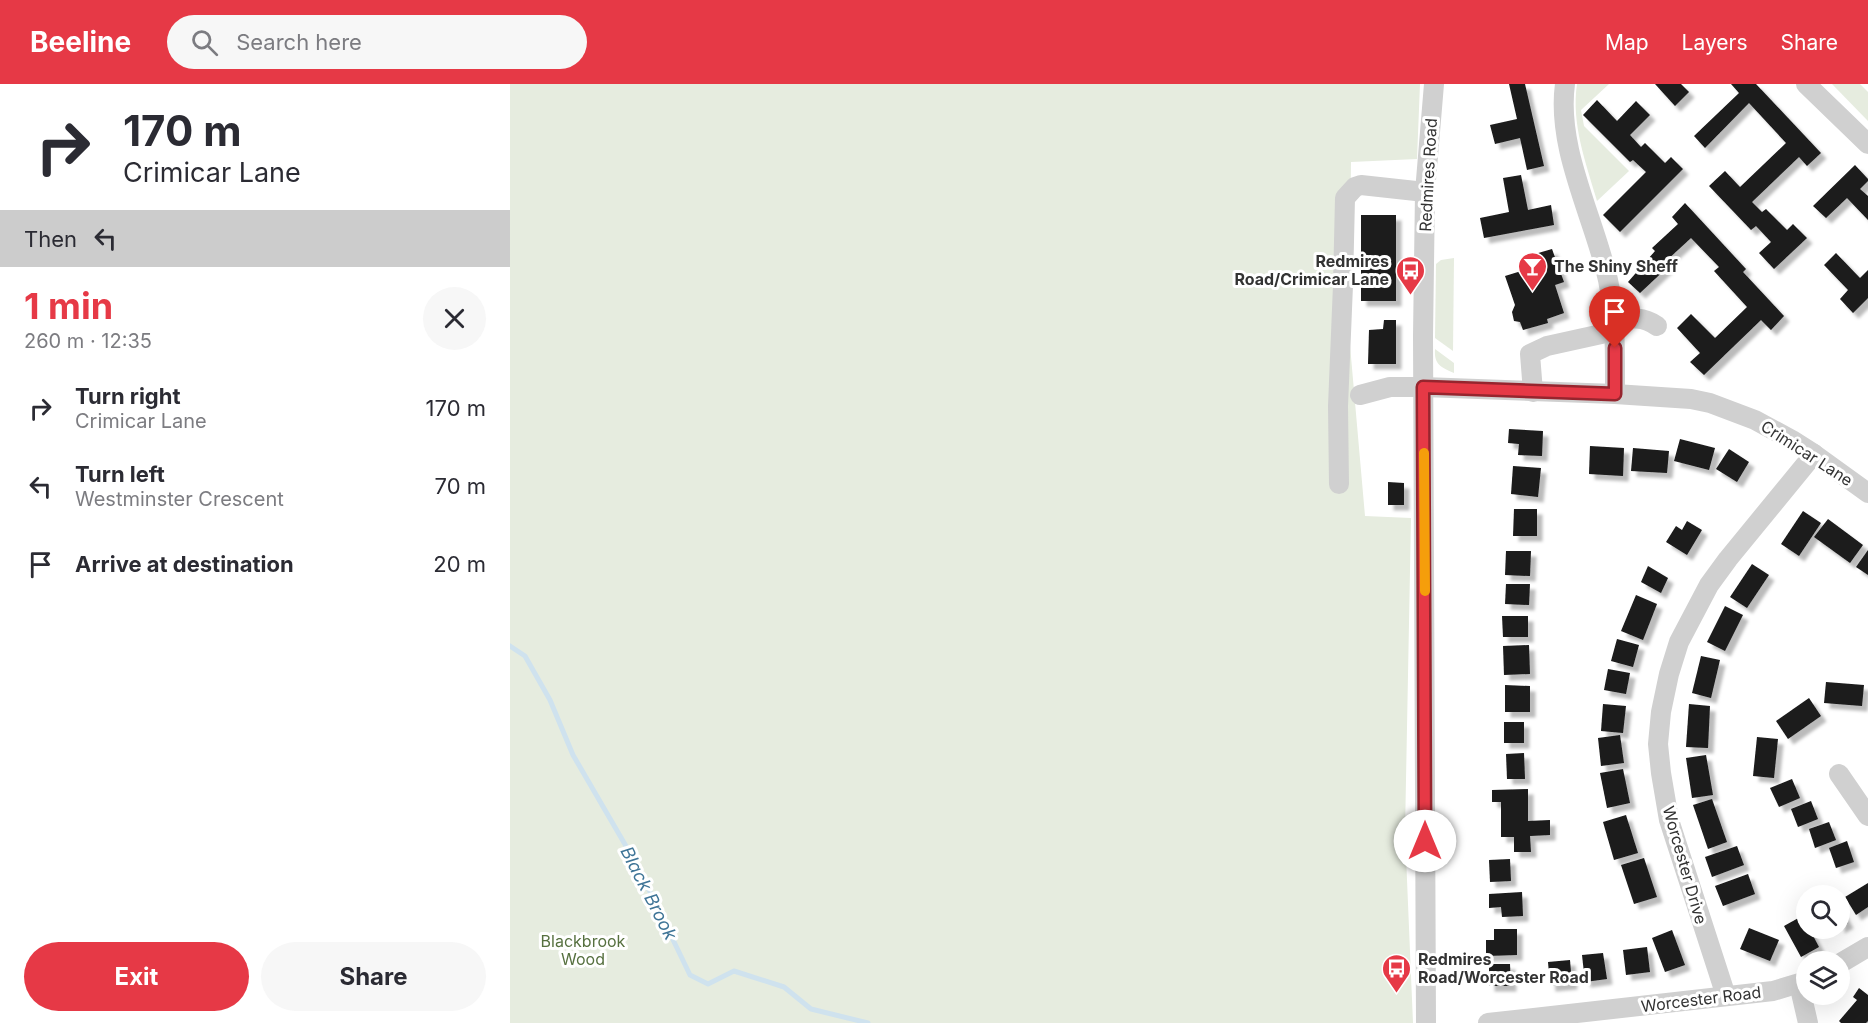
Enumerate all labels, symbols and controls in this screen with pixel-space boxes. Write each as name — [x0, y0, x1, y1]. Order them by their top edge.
search box — [167, 15, 587, 69]
text: Beeline — [30, 25, 131, 59]
icon: search — [188, 26, 221, 59]
text: Search here — [236, 29, 362, 55]
text: Map — [1605, 30, 1649, 55]
text: Layers — [1682, 30, 1748, 55]
text: Share — [1781, 30, 1838, 55]
text: 170 m — [123, 105, 241, 156]
icon: right — [24, 108, 102, 186]
street label: Redmires Road — [1415, 118, 1441, 232]
text: Crimicar Lane — [123, 156, 301, 189]
icon: left — [89, 222, 122, 255]
text: Then — [24, 226, 77, 252]
bar icon: The Shiny Sheff — [1517, 250, 1549, 292]
place label: Redmires Road/Crimicar Lane — [1234, 251, 1389, 289]
bus stop icon: Redmires Road/Crimicar Lane — [1394, 254, 1426, 296]
place label: The Shiny Sheff — [1554, 256, 1679, 276]
text: 1 min — [24, 284, 113, 328]
pin — [1589, 286, 1640, 348]
button: close — [423, 287, 486, 350]
icon: arrive — [1598, 295, 1631, 328]
text: 260 m · 12:35 — [24, 329, 152, 353]
text: Turn right — [75, 383, 181, 409]
icon: right — [24, 392, 57, 425]
text: 170 m — [426, 395, 486, 421]
text: Crimicar Lane — [75, 409, 207, 433]
street label: Crimicar Lane — [1757, 416, 1857, 490]
text: Turn left — [75, 461, 165, 487]
icon: left — [24, 470, 57, 503]
text: 70 m — [435, 473, 486, 499]
text: Westminster Crescent — [75, 487, 284, 511]
icon: arrive — [24, 548, 57, 581]
text: Arrive at destination — [75, 551, 294, 577]
text: 20 m — [433, 551, 486, 577]
street label: Worcester Drive — [1659, 804, 1711, 926]
position arrow — [1393, 809, 1457, 873]
water label: Black Brook — [616, 843, 682, 944]
map controls — [1796, 885, 1850, 1005]
button: search — [1796, 885, 1850, 939]
park label: Blackbrook Wood — [541, 931, 626, 969]
button: Exit — [24, 942, 249, 1011]
button: Share — [261, 942, 486, 1011]
place label: Redmires Road/Worcester Road — [1418, 949, 1589, 987]
button: layers — [1796, 951, 1850, 1005]
bus stop icon: Redmires Road/Worcester Road — [1381, 952, 1413, 994]
street label: Worcester Road — [1640, 982, 1762, 1016]

